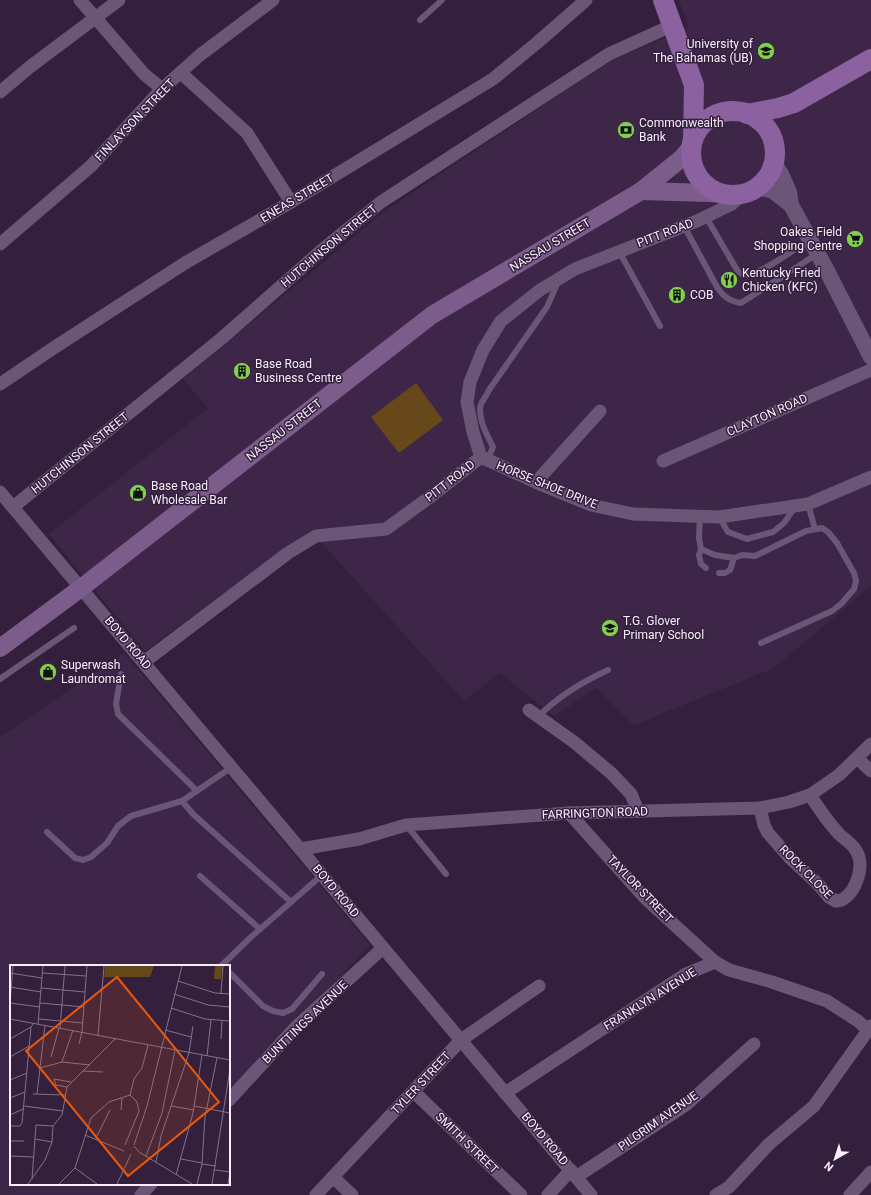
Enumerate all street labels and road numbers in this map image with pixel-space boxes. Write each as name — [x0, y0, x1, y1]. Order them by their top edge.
street label: FINLAYSON STREET — [92, 76, 178, 164]
street label: ENEAS STREET — [258, 171, 336, 225]
street label: HUTCHINSON STREET — [278, 202, 380, 290]
street label: NASSAU STREET — [507, 215, 593, 275]
street label: PITT ROAD — [635, 216, 695, 250]
street label: CLAYTON ROAD — [724, 391, 810, 439]
street label: NASSAU STREET — [244, 396, 324, 464]
street label: HUTCHINSON STREET — [29, 409, 131, 497]
street label: PITT ROAD — [422, 457, 478, 505]
street label: HORSE SHOE DRIVE — [494, 458, 600, 512]
street label: BOYD ROAD — [102, 614, 154, 672]
street label: FARRINGTON ROAD — [542, 804, 648, 822]
street label: ROCK CLOSE — [776, 842, 836, 902]
street label: TAYLOR STREET — [604, 852, 676, 926]
street label: BOYD ROAD — [310, 862, 362, 920]
street label: FRANKLYN AVENUE — [601, 965, 699, 1033]
street label: BUNTTINGS AVENUE — [259, 978, 351, 1066]
street label: TYLER STREET — [388, 1049, 454, 1117]
street label: PILGRIM AVENUE — [615, 1088, 701, 1154]
street label: SMITH STREET — [433, 1109, 501, 1177]
street label: BOYD ROAD — [519, 1110, 571, 1168]

